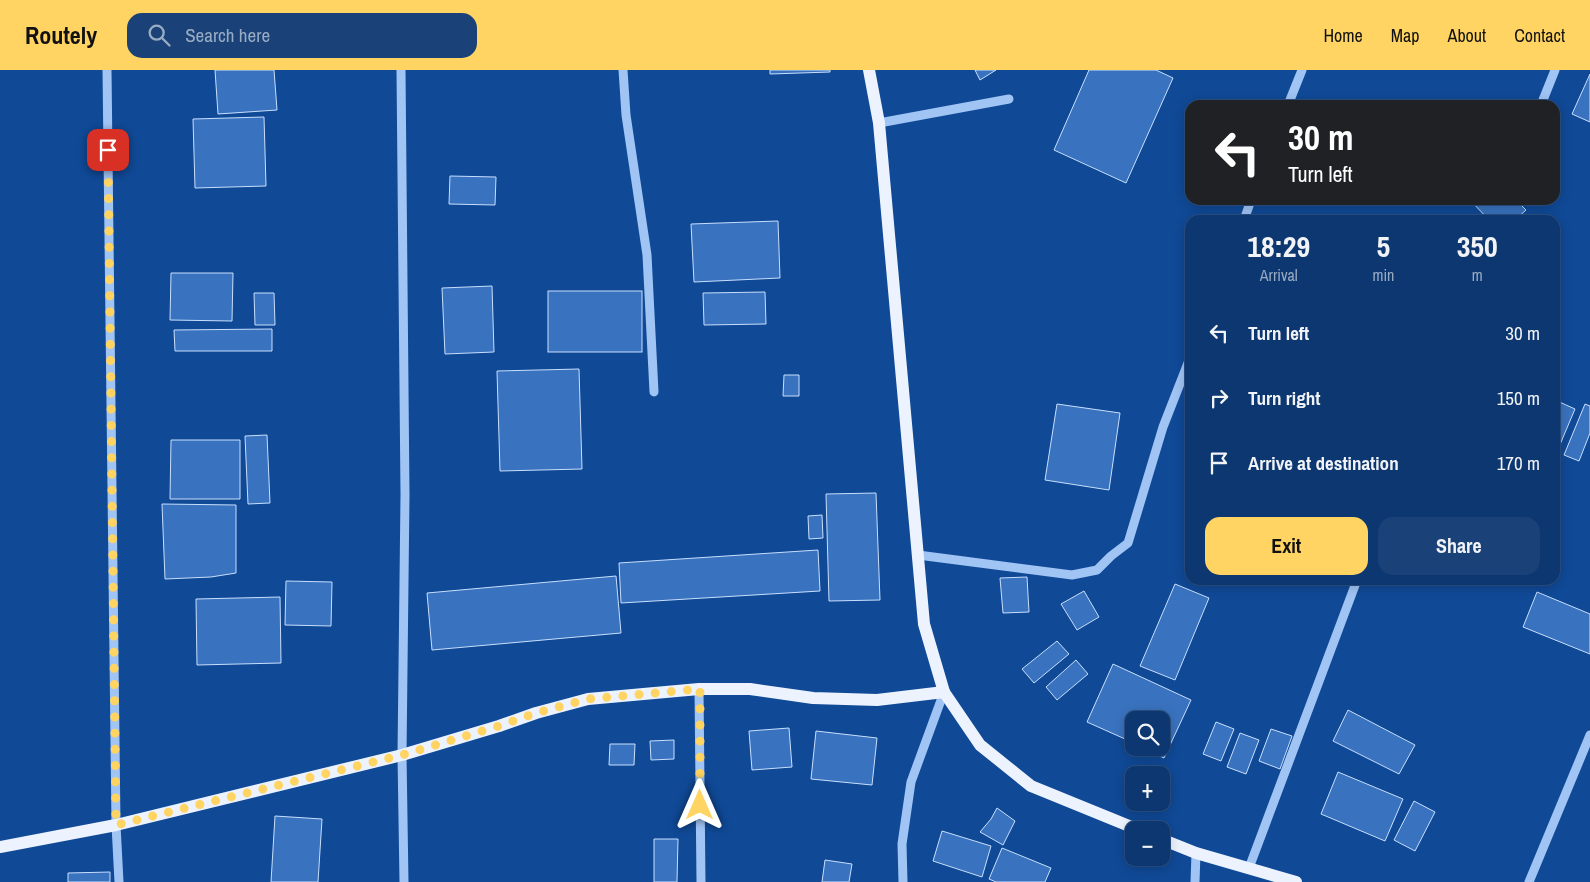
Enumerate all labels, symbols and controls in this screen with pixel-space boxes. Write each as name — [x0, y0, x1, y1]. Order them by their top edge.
search box — [127, 13, 477, 58]
text: Routely — [25, 19, 97, 51]
icon: search — [145, 21, 173, 49]
text: Search here — [185, 22, 270, 48]
text: Home — [1323, 23, 1363, 48]
text: Map — [1391, 23, 1420, 48]
text: About — [1448, 23, 1486, 48]
text: Contact — [1514, 23, 1565, 48]
text: 30 m — [1288, 114, 1353, 161]
icon: left — [1205, 120, 1270, 185]
pin — [87, 129, 129, 171]
icon: arrive — [94, 136, 122, 164]
text: Turn left — [1288, 159, 1353, 189]
text: 18:29 — [1247, 226, 1310, 266]
text: 5 — [1377, 226, 1390, 266]
text: 350 — [1457, 226, 1498, 266]
text: Arrival — [1260, 264, 1298, 286]
text: min — [1372, 264, 1394, 286]
text: m — [1472, 264, 1483, 286]
icon: left — [1205, 319, 1233, 347]
text: Turn left — [1248, 320, 1309, 346]
text: 30 m — [1505, 320, 1540, 346]
icon: right — [1205, 384, 1233, 412]
text: Turn right — [1248, 385, 1320, 411]
text: 150 m — [1497, 385, 1540, 411]
icon: arrive — [1205, 449, 1233, 477]
text: Arrive at destination — [1248, 450, 1399, 476]
text: 170 m — [1497, 450, 1540, 476]
button: Exit — [1205, 517, 1368, 575]
button: Share — [1378, 517, 1540, 575]
map controls — [1125, 711, 1170, 866]
button: search — [1125, 711, 1170, 756]
button: + — [1125, 766, 1170, 811]
position arrow — [673, 778, 725, 830]
button: − — [1125, 821, 1170, 866]

